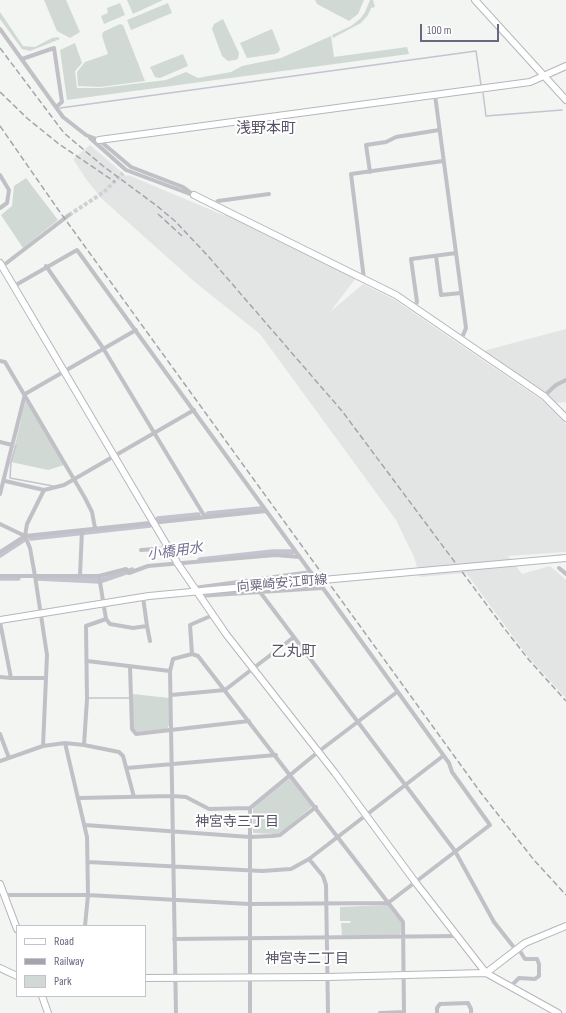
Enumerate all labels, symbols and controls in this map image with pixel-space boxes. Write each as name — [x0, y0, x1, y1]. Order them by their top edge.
scale bar — [422, 16, 501, 42]
text: 100 m — [427, 23, 452, 38]
district label: 浅野本町 — [236, 120, 296, 138]
water label: 小橋用水 — [146, 540, 204, 564]
street label: 向粟崎安江町線 — [236, 572, 328, 596]
district label: 乙丸町 — [272, 643, 316, 661]
district label: 神宮寺三丁目 — [195, 814, 279, 830]
legend — [16, 925, 146, 997]
text: Road — [54, 934, 74, 949]
district label: 神宮寺二丁目 — [265, 951, 349, 967]
text: Railway — [54, 954, 84, 969]
text: Park — [54, 974, 72, 989]

